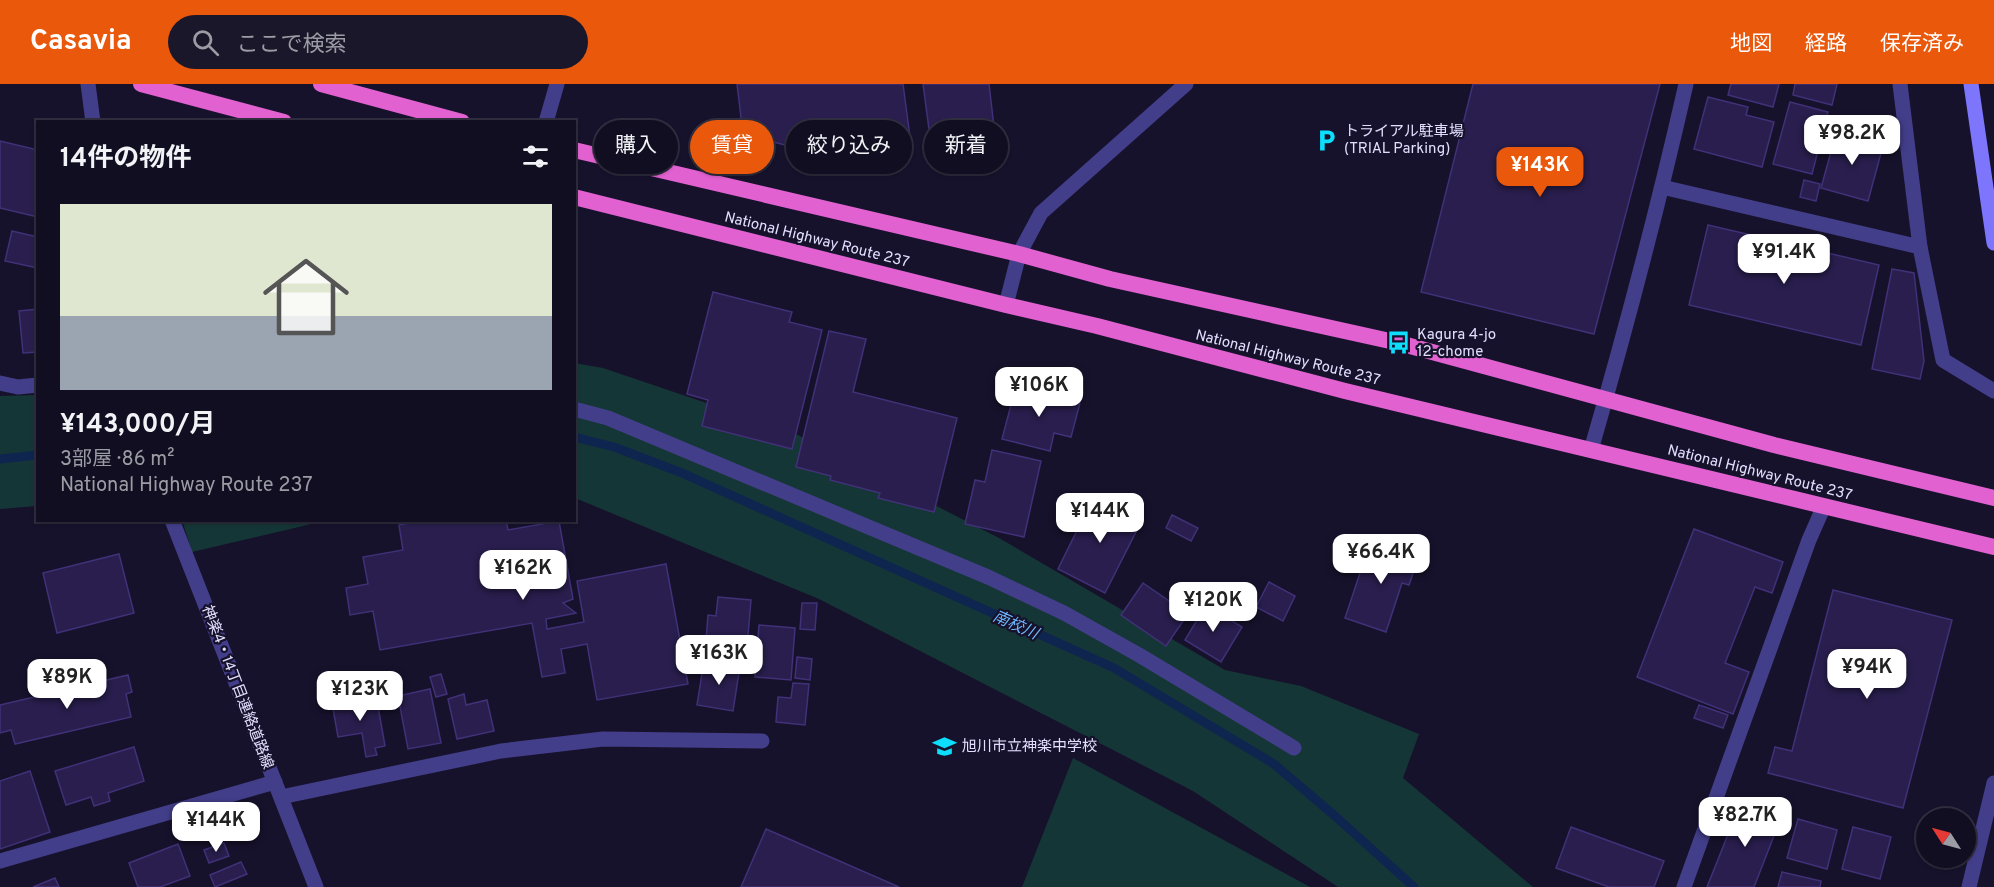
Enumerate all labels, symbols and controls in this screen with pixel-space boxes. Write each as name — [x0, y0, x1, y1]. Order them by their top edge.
search box — [168, 15, 588, 69]
text: Casavia — [30, 24, 132, 60]
icon: search — [189, 26, 222, 59]
text: 地図 — [1730, 31, 1772, 58]
text: 経路 — [1805, 31, 1847, 58]
text: 保存済み — [1880, 31, 1964, 58]
text: ここで検索 — [237, 32, 347, 59]
pin: ¥98.2K — [1803, 115, 1901, 166]
chip: 購入 — [594, 120, 678, 174]
chip: 賃貸 — [690, 120, 774, 174]
chip: 絞り込み — [786, 120, 912, 174]
chip: 新着 — [924, 120, 1008, 174]
text: ¥98.2K — [1818, 121, 1886, 147]
place label: トライアル駐車場 (TRIAL Parking) — [1344, 123, 1464, 159]
parking icon: トライアル駐車場 (TRIAL Parking) — [1313, 127, 1339, 153]
icon: filters — [519, 140, 552, 173]
text: 14件の物件 — [60, 143, 191, 176]
pin: ¥143K — [1498, 147, 1582, 198]
text: ¥143K — [1510, 153, 1570, 179]
street label: National Highway Route 237 — [722, 208, 911, 273]
pin: ¥91.4K — [1735, 234, 1833, 285]
text: ¥91.4K — [1752, 240, 1816, 266]
icon: home — [252, 243, 360, 351]
street label: National Highway Route 237 — [1193, 326, 1382, 391]
place label: Kagura 4-jo 12-chome — [1417, 326, 1496, 362]
bus stop icon: Kagura 4-jo 12-chome — [1386, 330, 1412, 356]
pin: ¥106K — [997, 367, 1081, 418]
text: ¥106K — [1009, 373, 1069, 399]
text: ¥143,000/月 — [60, 409, 215, 442]
street label: National Highway Route 237 — [1665, 441, 1854, 506]
text: 3部屋 · 86 m² — [60, 447, 174, 473]
text: National Highway Route 237 — [60, 473, 313, 499]
pin: ¥144K — [1058, 493, 1142, 544]
text: ¥144K — [1070, 499, 1130, 525]
pin: ¥66.4K — [1332, 534, 1430, 585]
text: ¥66.4K — [1347, 540, 1415, 566]
pin: ¥162K — [481, 550, 565, 601]
text: ¥162K — [494, 556, 552, 582]
pin: ¥120K — [1171, 582, 1255, 633]
text: ¥120K — [1183, 588, 1243, 614]
street label: 神楽4・14丁目連絡道路線 — [197, 603, 277, 772]
water label: 南校川 — [989, 607, 1043, 646]
pin: ¥163K — [677, 635, 761, 686]
text: ¥163K — [690, 641, 748, 667]
pin: ¥94K — [1831, 649, 1903, 700]
text: ¥94K — [1841, 655, 1893, 681]
pin: ¥89K — [31, 659, 103, 710]
text: ¥89K — [41, 665, 93, 691]
pin: ¥123K — [318, 671, 402, 722]
text: ¥123K — [331, 677, 389, 703]
school or university icon: 旭川市立神楽中学校 — [931, 733, 957, 759]
place label: 旭川市立神楽中学校 — [962, 738, 1097, 757]
pin: ¥82.7K — [1696, 797, 1794, 848]
pin: ¥144K — [174, 802, 258, 853]
text: ¥82.7K — [1713, 803, 1777, 829]
text: ¥144K — [186, 808, 246, 834]
north arrow — [1916, 808, 1976, 868]
map controls — [1916, 808, 1976, 868]

